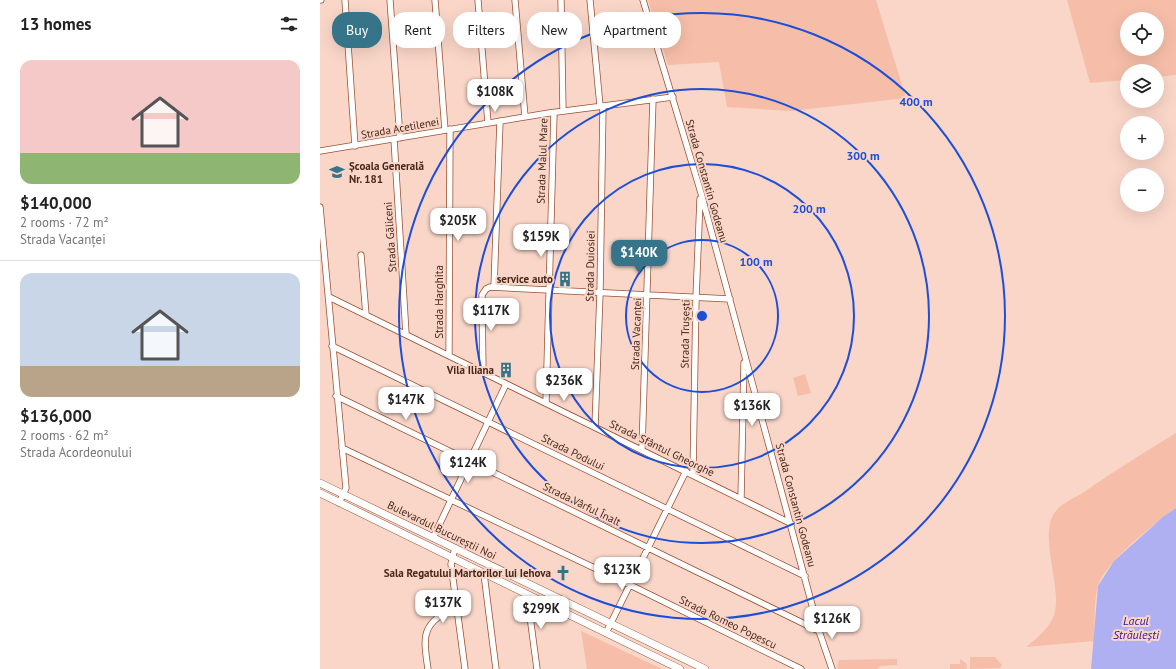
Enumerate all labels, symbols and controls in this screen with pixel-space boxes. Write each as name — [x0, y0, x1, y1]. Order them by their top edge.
chip: Buy — [332, 12, 382, 48]
chip: Rent — [390, 12, 445, 48]
chip: Filters — [453, 12, 519, 48]
chip: New — [527, 12, 582, 48]
chip: Apartment — [590, 12, 681, 48]
map controls — [1120, 12, 1164, 212]
button: locate — [1120, 12, 1164, 56]
text: 13 homes — [20, 13, 91, 35]
icon: filters — [278, 13, 300, 35]
button: layers — [1120, 64, 1164, 108]
pin: $108K — [467, 79, 523, 113]
text: $108K — [476, 83, 514, 100]
icon: home — [124, 86, 196, 158]
text: 400 m — [899, 94, 933, 109]
street label: Strada Acetilenei — [360, 114, 440, 142]
button: + — [1120, 116, 1164, 160]
street label: Strada Malul Mare — [534, 117, 551, 204]
street label: Strada Constantin Godeanu — [683, 118, 731, 244]
text: 300 m — [846, 148, 880, 163]
place label: Școala Generală Nr. 181 — [349, 159, 424, 186]
school or university icon: Școala Generală Nr. 181 — [328, 163, 346, 181]
button: − — [1120, 168, 1164, 212]
text: $140,000 — [20, 192, 92, 214]
street label: Strada Găliceni — [381, 201, 399, 273]
text: 200 m — [792, 201, 826, 216]
pin: $205K — [430, 208, 486, 242]
text: $205K — [439, 212, 477, 229]
text: 2 rooms · 72 m² — [20, 214, 109, 231]
pin: $159K — [513, 224, 569, 258]
text: $159K — [522, 228, 560, 245]
street label: Strada Duiosiei — [582, 230, 598, 302]
text: Strada Vacanței — [20, 231, 106, 248]
pin: $140K — [611, 240, 667, 274]
text: $140K — [620, 244, 658, 261]
text: 100 m — [739, 254, 773, 269]
street label: Strada Harghita — [432, 265, 446, 339]
building icon: service auto — [556, 270, 574, 288]
place label: service auto — [497, 272, 553, 286]
street label: Strada Vacanței — [628, 297, 644, 370]
pin: $117K — [463, 298, 519, 332]
icon: home — [124, 299, 196, 371]
street label: Strada Trușești — [677, 299, 693, 369]
text: $117K — [472, 302, 510, 319]
centre of rings — [695, 309, 709, 323]
building icon: Vila Iliana — [497, 361, 515, 379]
place label: Vila Iliana — [446, 363, 494, 377]
pin: $236K — [536, 368, 592, 402]
text: $236K — [545, 372, 583, 389]
pin: $147K — [378, 387, 434, 421]
text: $147K — [387, 391, 425, 408]
pin: $136K — [724, 393, 780, 427]
text: $136K — [733, 397, 771, 414]
text: $136,000 — [20, 405, 92, 427]
street label: Strada Sfântul Gheorghe — [607, 416, 717, 480]
text: 2 rooms · 62 m² — [20, 427, 109, 444]
street label: Strada Podului — [539, 431, 607, 473]
street label: Strada Constantin Godeanu — [773, 441, 819, 569]
text: Strada Acordeonului — [20, 444, 132, 461]
pin: $124K — [440, 450, 496, 484]
text: $124K — [449, 454, 487, 471]
street label: Strada Vârful Înalt — [541, 479, 623, 529]
street label: Bulevardul Bucureștii Noi — [385, 498, 499, 562]
pin: $123K — [594, 557, 650, 591]
text: $123K — [603, 561, 641, 578]
church icon: Sala Regatului Martorilor lui Iehova — [554, 564, 572, 582]
place label: Sala Regatului Martorilor lui Iehova — [384, 566, 551, 580]
pin: $137K — [415, 590, 471, 624]
street label: Strada Romeo Popescu — [677, 592, 779, 652]
text: $137K — [424, 594, 462, 611]
pin: $299K — [513, 596, 569, 630]
text: $299K — [522, 600, 560, 617]
pin: $126K — [804, 606, 860, 640]
text: $126K — [813, 610, 851, 627]
water label: Lacul Străulești — [1113, 613, 1160, 642]

